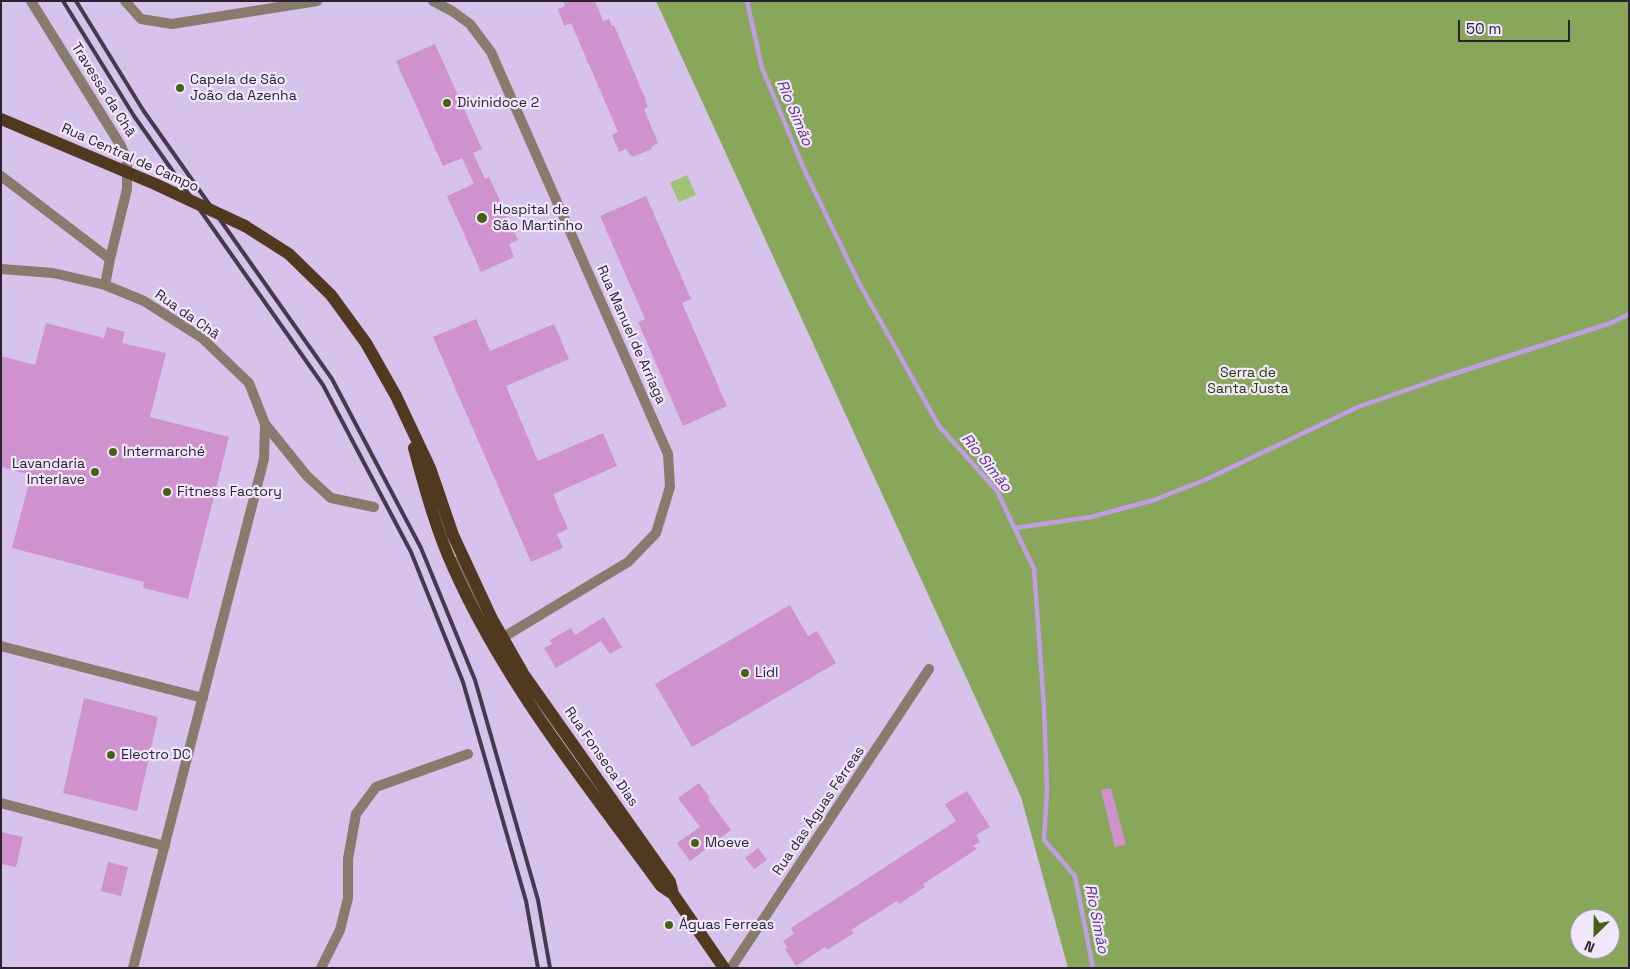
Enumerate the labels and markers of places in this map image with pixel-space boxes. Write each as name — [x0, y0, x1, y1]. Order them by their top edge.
place label: Capela de São João da Azenha — [190, 72, 297, 104]
marker: Capela de São João da Azenha — [174, 82, 186, 94]
place label: Divinidoce 2 — [457, 95, 539, 111]
marker: Divinidoce 2 — [441, 97, 453, 109]
place label: Hospital de São Martinho — [493, 202, 583, 234]
marker: Hospital de São Martinho — [475, 211, 489, 225]
place label: Intermarché — [123, 444, 205, 460]
marker: Intermarché — [107, 446, 119, 458]
place label: Lavandaria Interlave — [12, 456, 85, 488]
marker: Lavandaria Interlave — [89, 466, 101, 478]
place label: Fitness Factory — [177, 484, 282, 500]
marker: Fitness Factory — [161, 486, 173, 498]
place label: Lidl — [755, 665, 779, 681]
marker: Lidl — [739, 667, 751, 679]
place label: Electro DC — [121, 747, 191, 763]
marker: Electro DC — [105, 749, 117, 761]
place label: Moeve — [705, 835, 749, 851]
marker: Moeve — [689, 837, 701, 849]
place label: Águas Ferreas — [679, 917, 774, 933]
marker: Águas Ferreas — [663, 919, 675, 931]

